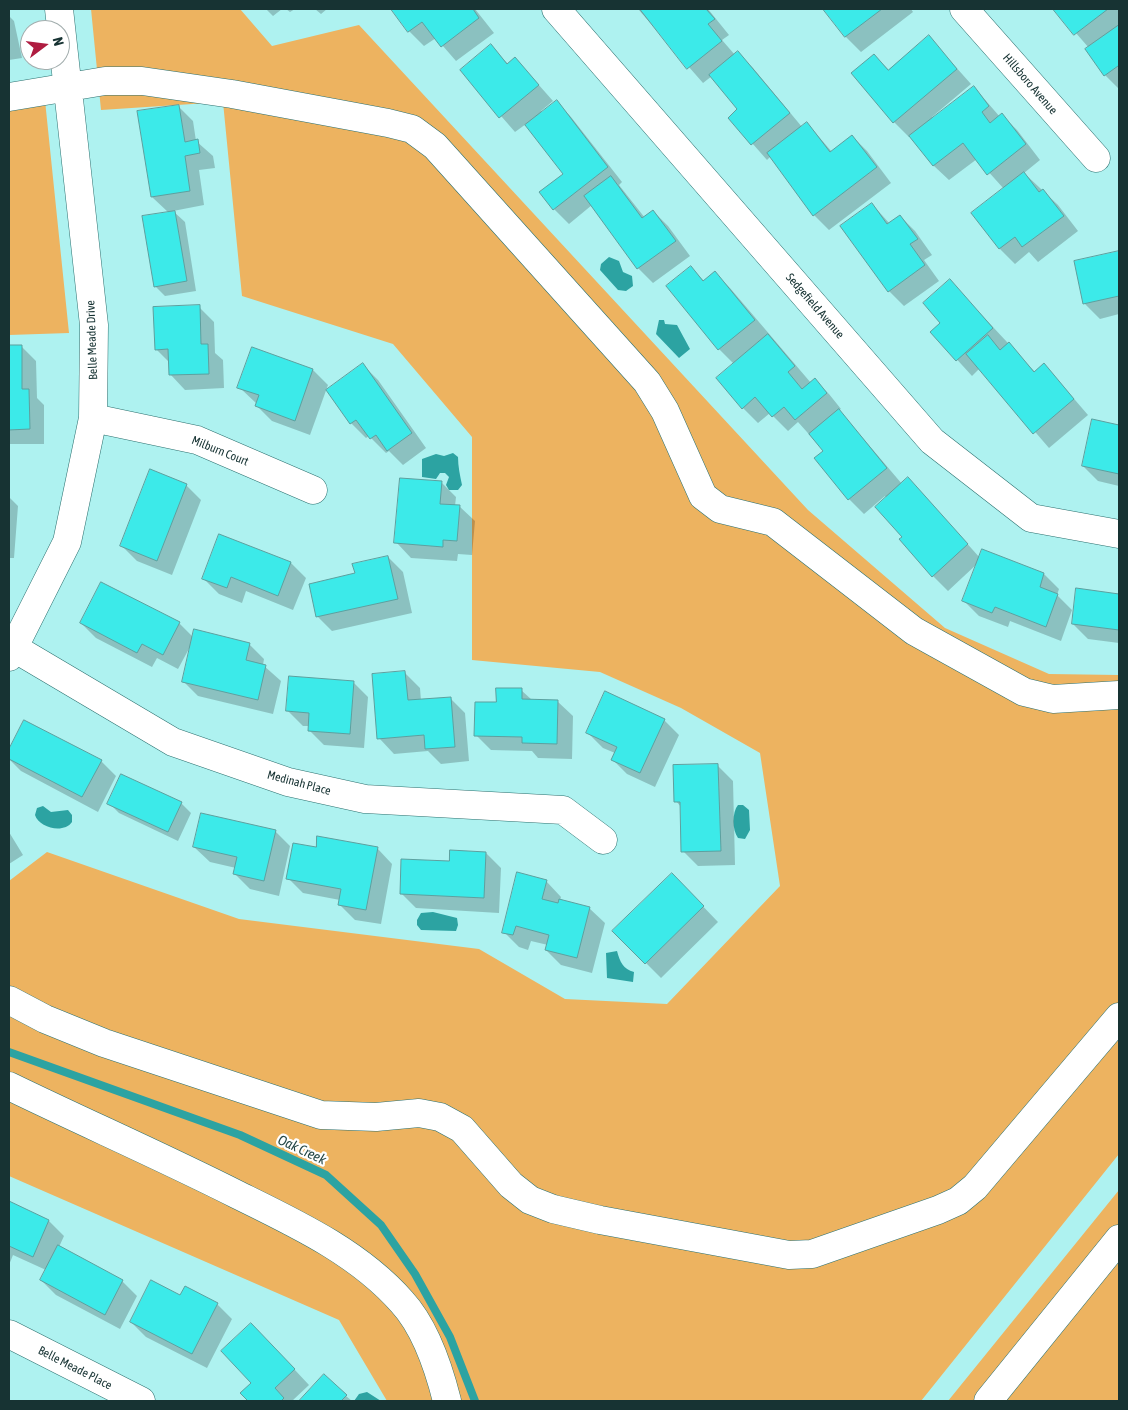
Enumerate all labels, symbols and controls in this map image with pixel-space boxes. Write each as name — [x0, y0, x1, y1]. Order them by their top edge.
north arrow — [20, 20, 70, 70]
text: N — [50, 35, 67, 47]
street label: Hillsboro Avenue — [1000, 51, 1060, 117]
street label: Sedgefield Avenue — [783, 270, 847, 342]
street label: Belle Meade Drive — [83, 300, 101, 380]
street label: Milburn Court — [189, 433, 251, 469]
street label: Medinah Place — [266, 768, 332, 798]
water label: Oak Creek — [275, 1132, 329, 1168]
street label: Belle Meade Place — [36, 1343, 114, 1393]

